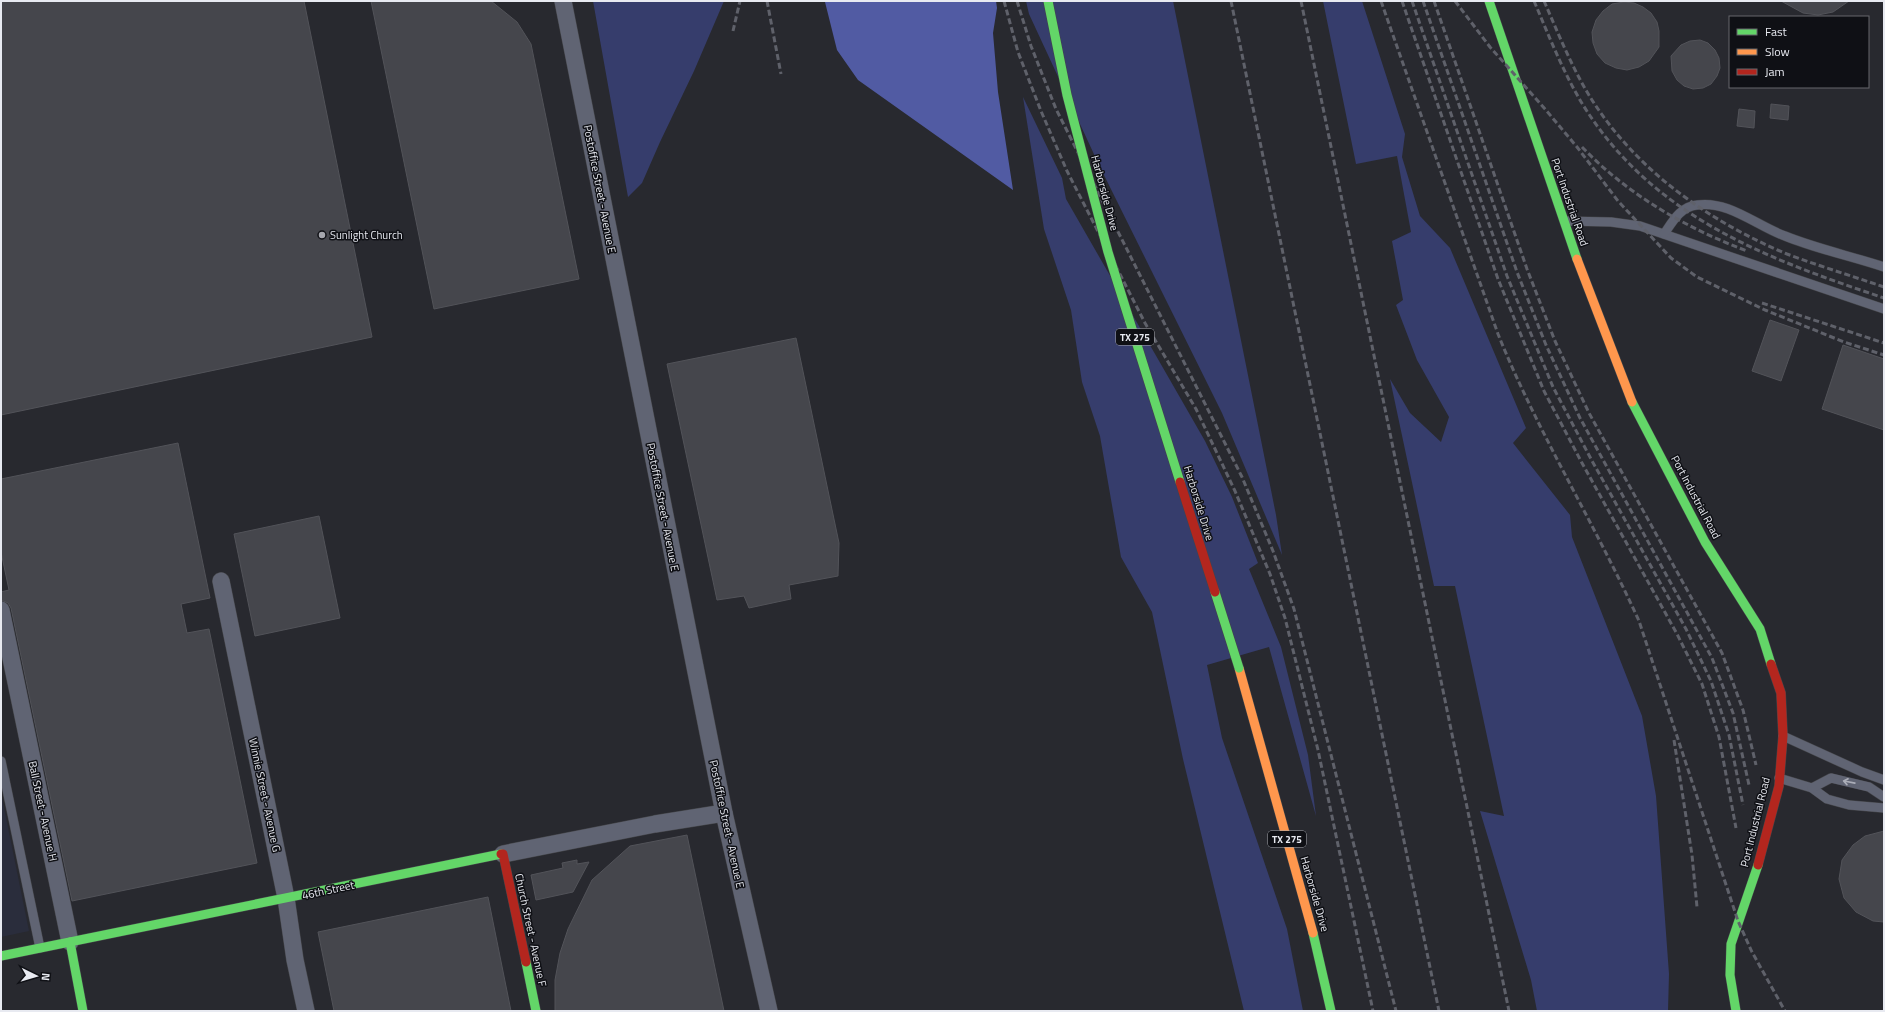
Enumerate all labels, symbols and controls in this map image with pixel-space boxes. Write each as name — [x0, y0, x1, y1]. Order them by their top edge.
legend — [1729, 16, 1869, 88]
text: Fast — [1765, 22, 1788, 41]
text: Slow — [1765, 42, 1790, 61]
text: Jam — [1765, 62, 1785, 81]
street label: Postoffice Street - Avenue E — [580, 123, 620, 255]
street label: Harborside Drive — [1087, 153, 1123, 233]
street label: Port Industrial Road — [1547, 156, 1593, 248]
place label: Sunlight Church — [330, 227, 403, 243]
marker: Sunlight Church — [317, 230, 327, 240]
road number: TX 275 — [1116, 329, 1154, 345]
street label: Postoffice Street - Avenue E — [643, 441, 683, 573]
street label: Port Industrial Road — [1667, 453, 1725, 542]
street label: Harborside Drive — [1180, 464, 1218, 543]
street label: Winnie Street - Avenue G — [245, 737, 285, 854]
street label: Ball Street - Avenue H — [25, 759, 61, 863]
street label: Postoffice Street - Avenue E — [706, 759, 748, 889]
street label: Port Industrial Road — [1736, 775, 1774, 869]
one-way arrow — [1843, 777, 1856, 785]
road number: TX 275 — [1268, 831, 1306, 847]
street label: Harborside Drive — [1297, 855, 1333, 934]
street label: Church Street - Avenue F — [511, 872, 551, 988]
street label: 46th Street — [300, 877, 356, 903]
north arrow — [16, 956, 56, 996]
text: N — [38, 972, 54, 981]

